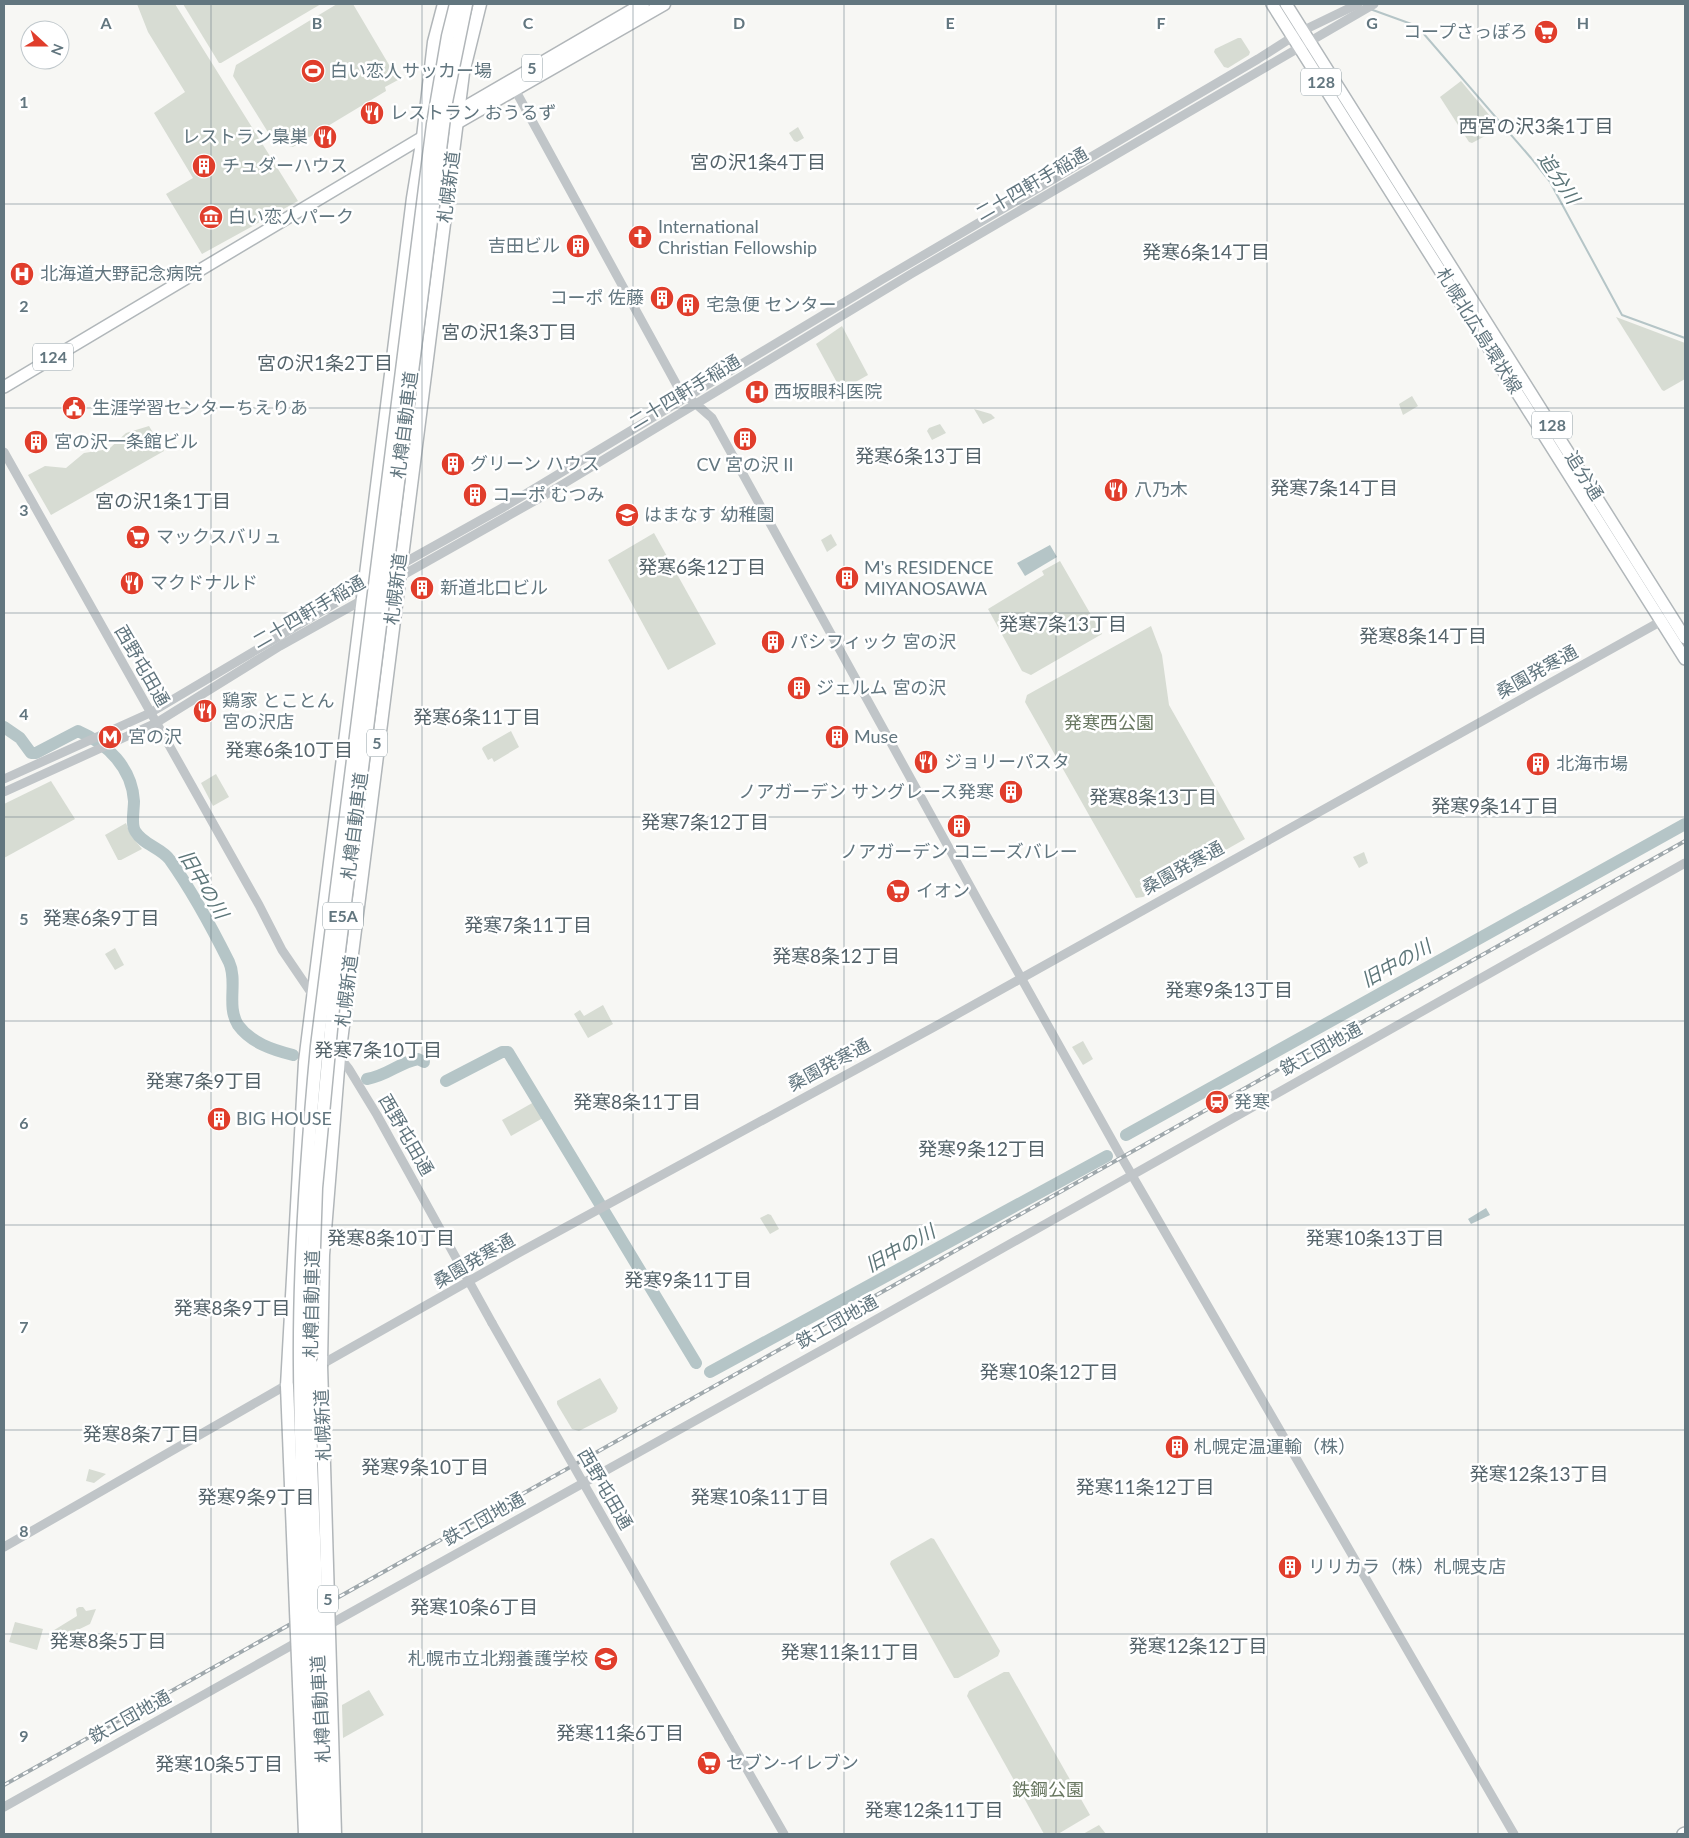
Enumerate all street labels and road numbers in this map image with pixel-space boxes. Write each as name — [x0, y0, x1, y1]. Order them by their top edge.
road number: 5 — [522, 54, 542, 82]
road number: 128 — [1301, 68, 1341, 95]
street label: 二十四軒手稲通 — [971, 142, 1092, 224]
street label: 札幌新道 — [433, 150, 463, 224]
street label: 札幌北広島環状線 — [1432, 264, 1527, 397]
road number: 124 — [33, 344, 73, 371]
street label: 二十四軒手稲通 — [625, 349, 744, 433]
street label: 札樽自動車道 — [387, 370, 422, 480]
road number: 128 — [1532, 412, 1572, 438]
street label: 追分通 — [1561, 447, 1608, 504]
street label: 札幌新道 — [380, 552, 410, 626]
street label: 二十四軒手稲通 — [248, 570, 369, 652]
street label: 西野屯田通 — [111, 621, 175, 710]
street label: 桑園発寒通 — [1492, 640, 1581, 703]
road number: 5 — [367, 730, 387, 756]
street label: 札樽自動車道 — [337, 771, 372, 881]
street label: 桑園発寒通 — [1138, 836, 1227, 899]
road number: E5A — [323, 902, 363, 929]
street label: 札幌新道 — [331, 954, 361, 1028]
street label: 鉄工団地通 — [1276, 1017, 1365, 1080]
street label: 桑園発寒通 — [784, 1033, 873, 1095]
street label: 西野屯田通 — [375, 1090, 439, 1179]
street label: 桑園発寒通 — [429, 1228, 518, 1292]
street label: 札樽自動車道 — [299, 1250, 323, 1358]
street label: 鉄工団地通 — [792, 1290, 881, 1353]
street label: 札幌新道 — [310, 1389, 334, 1461]
street label: 西野屯田通 — [574, 1444, 638, 1533]
street label: 鉄工団地通 — [439, 1487, 528, 1550]
road number: 5 — [318, 1586, 338, 1612]
street label: 札樽自動車道 — [306, 1655, 334, 1764]
street label: 鉄工団地通 — [85, 1685, 174, 1748]

